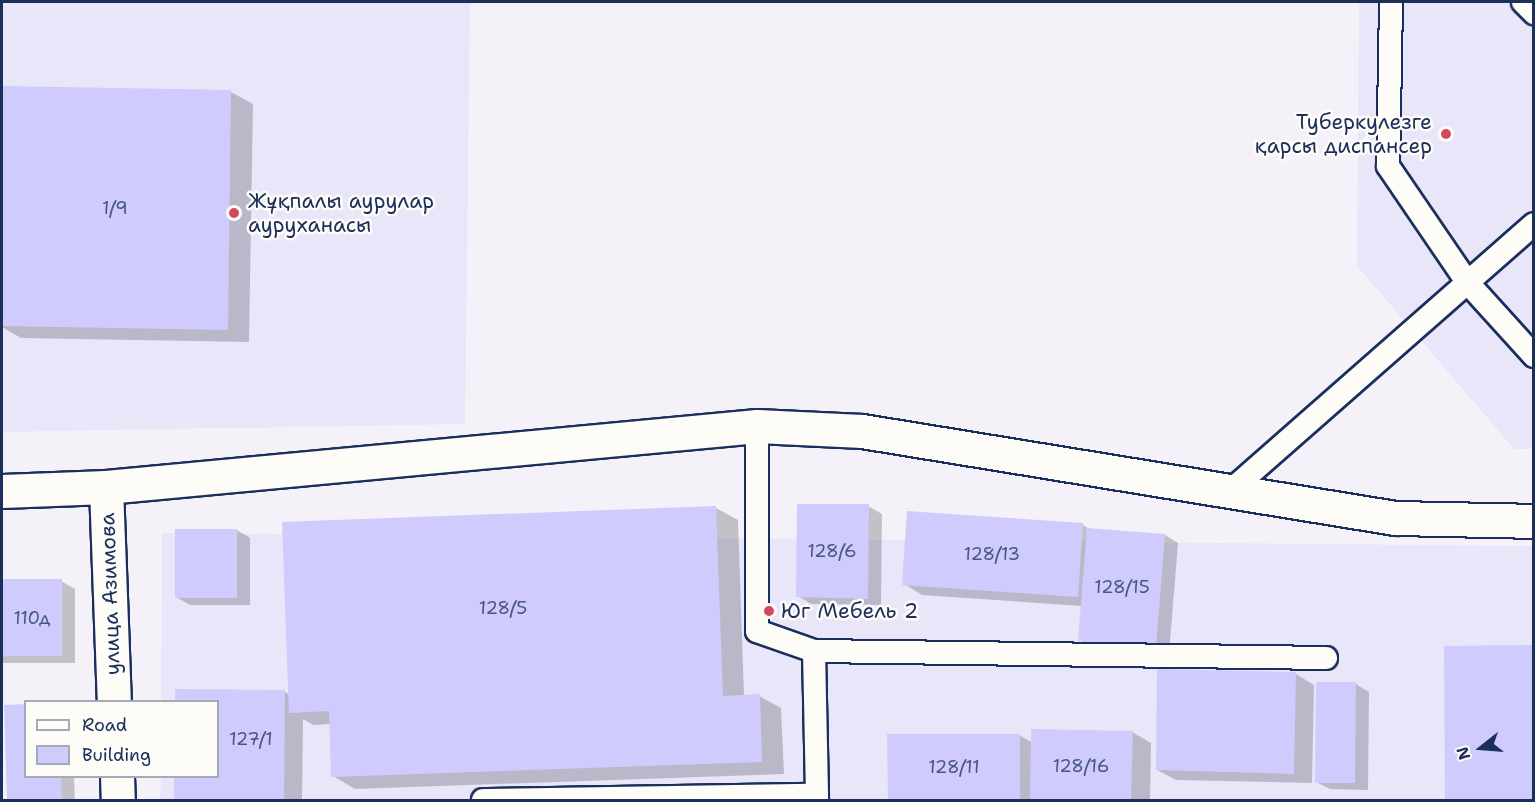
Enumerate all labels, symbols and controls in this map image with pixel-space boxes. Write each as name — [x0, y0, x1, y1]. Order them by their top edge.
place label: Туберкулезге қарсы диспансер — [1255, 109, 1432, 159]
marker: Туберкулезге қарсы диспансер — [1437, 125, 1455, 143]
place label: Жұқпалы аурулар ауруханасы — [248, 188, 434, 238]
house number: 1/9 — [102, 197, 128, 219]
marker: Жұқпалы аурулар ауруханасы — [225, 204, 243, 222]
street label: улица Азимова — [95, 512, 125, 676]
house number: 128/6 — [807, 540, 857, 562]
house number: 128/13 — [964, 543, 1020, 565]
house number: 128/15 — [1094, 576, 1150, 598]
house number: 128/5 — [479, 597, 527, 619]
place label: Юг Мебель 2 — [781, 598, 918, 624]
marker: Юг Мебель 2 — [762, 604, 776, 618]
house number: 110д — [13, 607, 51, 629]
legend — [24, 700, 219, 778]
text: Road — [82, 713, 127, 737]
north arrow — [1451, 718, 1511, 778]
house number: 127/1 — [229, 728, 273, 750]
text: Building — [82, 743, 151, 767]
text: N — [1451, 744, 1475, 763]
house number: 128/16 — [1053, 755, 1109, 777]
house number: 128/11 — [928, 756, 980, 778]

